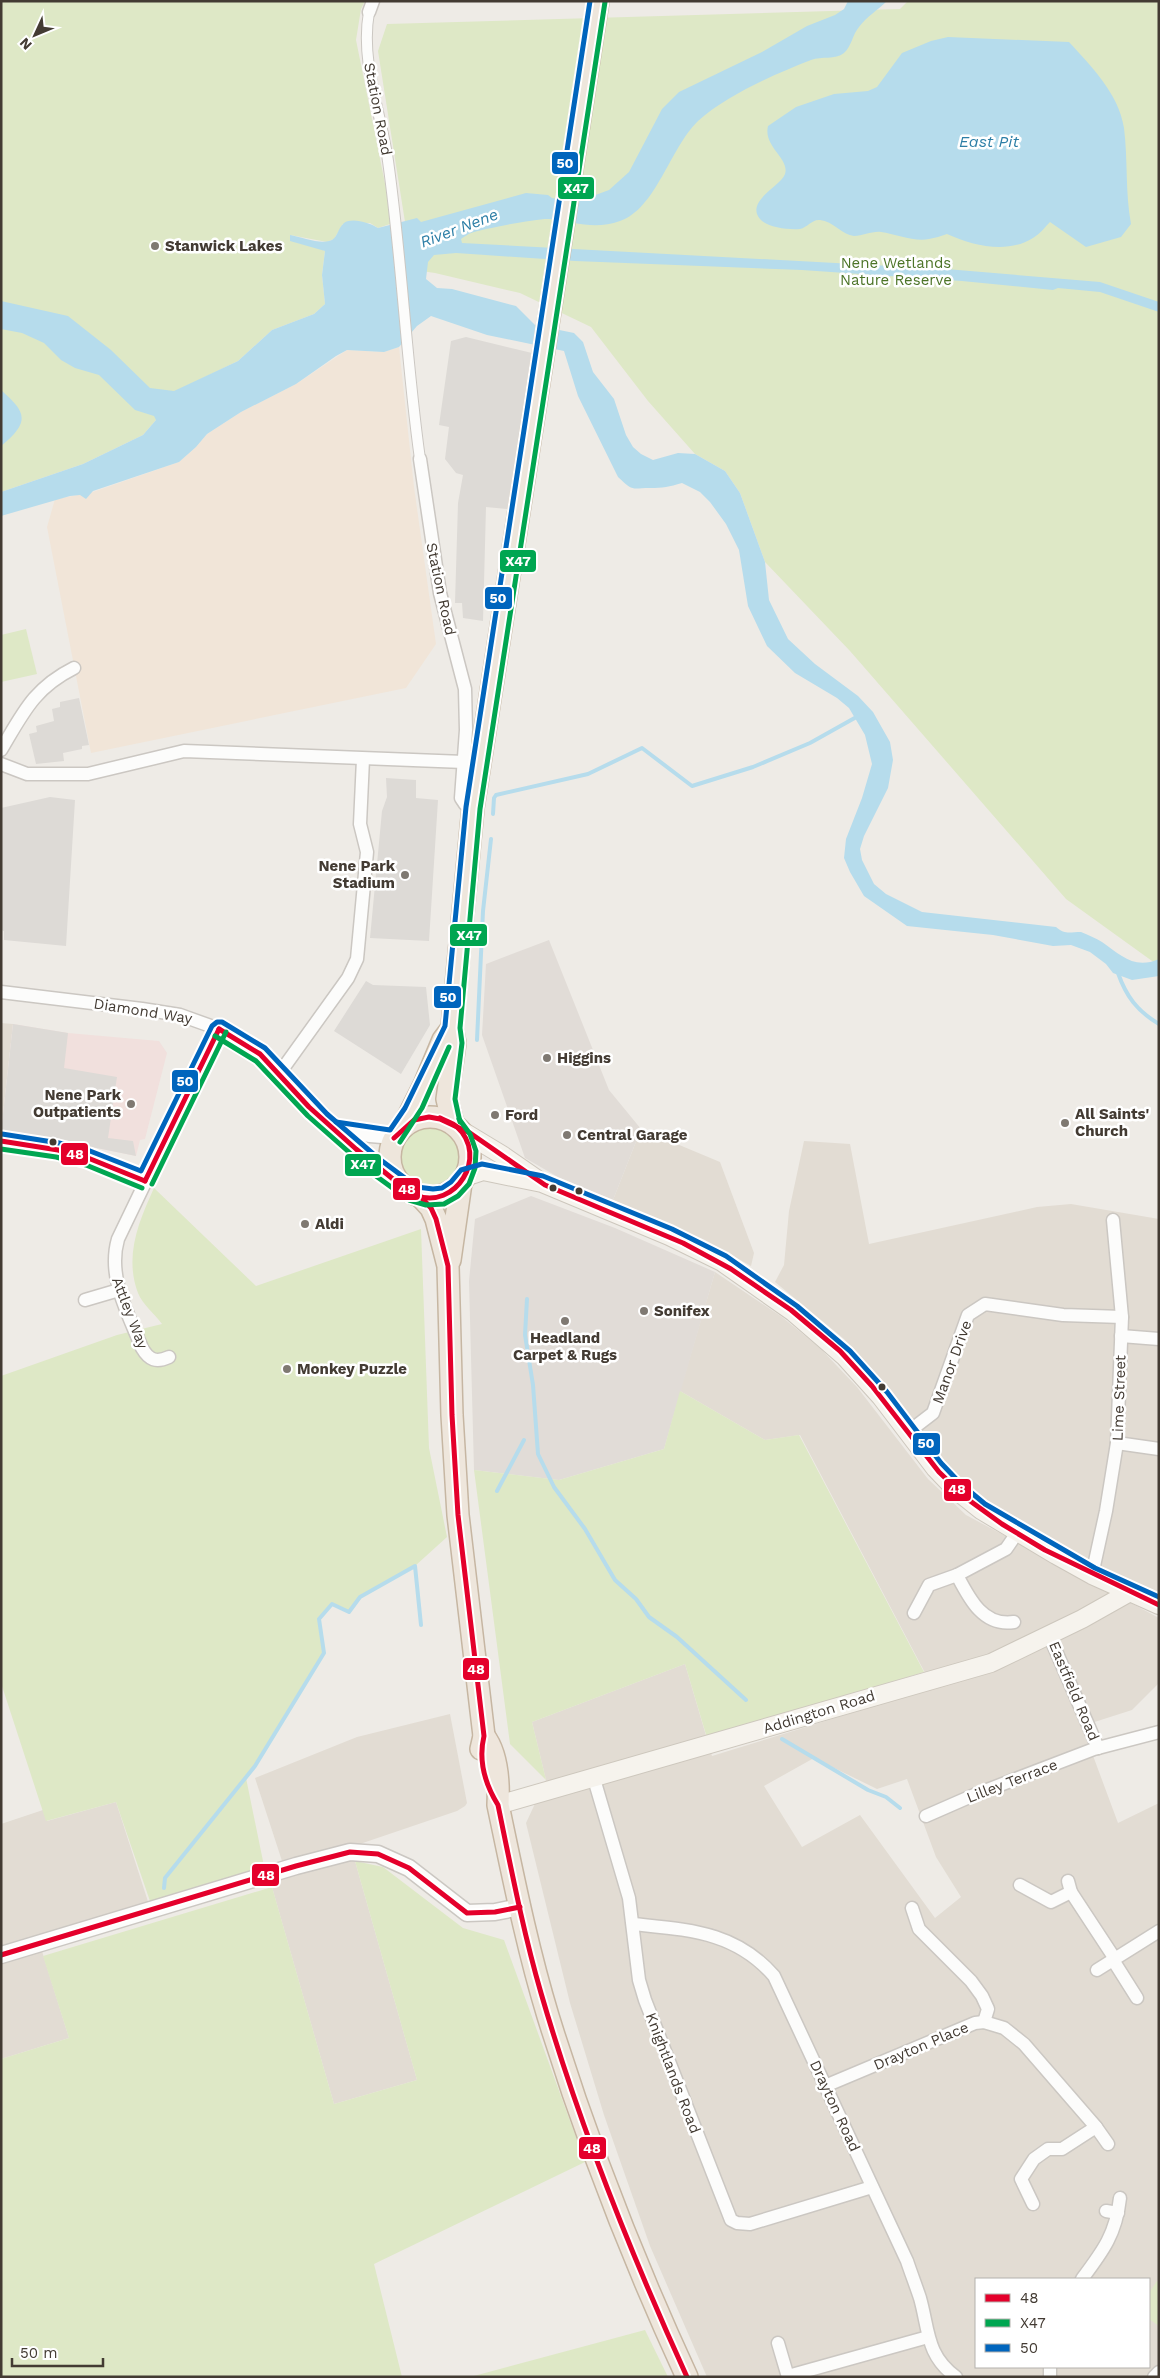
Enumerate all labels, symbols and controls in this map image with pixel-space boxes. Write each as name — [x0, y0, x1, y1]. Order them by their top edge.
north arrow — [10, 10, 60, 60]
text: N — [16, 35, 35, 53]
street label: Station Road — [360, 61, 396, 157]
water label: East Pit — [959, 132, 1019, 151]
line badge: 50 — [551, 151, 579, 175]
text: 50 — [556, 155, 574, 171]
line badge: X47 — [557, 176, 595, 200]
text: X47 — [563, 180, 589, 196]
water label: River Nene — [417, 204, 501, 252]
place label: Stanwick Lakes — [165, 237, 282, 255]
marker: Stanwick Lakes — [149, 240, 161, 252]
park label: Nene Wetlands Nature Reserve — [840, 254, 952, 289]
street label: Station Road — [422, 541, 460, 637]
line badge: X47 — [499, 549, 537, 573]
text: X47 — [505, 553, 531, 569]
line badge: 50 — [484, 586, 513, 610]
text: 50 — [489, 590, 507, 606]
place label: Nene Park Stadium — [318, 857, 396, 892]
marker: Nene Park Stadium — [399, 869, 411, 881]
line badge: X47 — [449, 923, 488, 947]
text: X47 — [456, 927, 482, 943]
line badge: 50 — [433, 985, 462, 1009]
text: 50 — [439, 989, 457, 1005]
street label: Diamond Way — [92, 994, 194, 1028]
place label: Higgins — [557, 1049, 611, 1067]
marker: Higgins — [541, 1052, 553, 1064]
line badge: 50 — [171, 1069, 199, 1093]
text: 50 — [176, 1073, 194, 1089]
place label: Nene Park Outpatients — [33, 1086, 122, 1121]
marker: Nene Park Outpatients — [125, 1098, 137, 1110]
place label: All Saints' Church — [1075, 1105, 1149, 1140]
place label: Ford — [505, 1106, 538, 1124]
marker: Ford — [489, 1109, 501, 1121]
marker: All Saints' Church — [1059, 1117, 1071, 1129]
place label: Central Garage — [577, 1126, 688, 1144]
marker: Central Garage — [561, 1129, 573, 1141]
unlabelled marker — [48, 1137, 58, 1147]
line badge: 48 — [60, 1142, 89, 1166]
text: 48 — [66, 1146, 84, 1162]
line badge: X47 — [344, 1153, 382, 1177]
text: X47 — [350, 1156, 376, 1172]
line badge: 48 — [392, 1177, 421, 1201]
text: 48 — [398, 1181, 416, 1197]
unlabelled marker — [548, 1183, 558, 1193]
unlabelled marker — [574, 1186, 584, 1196]
place label: Aldi — [315, 1215, 344, 1233]
marker: Aldi — [299, 1218, 311, 1230]
street label: Attley Way — [108, 1274, 152, 1352]
place label: Sonifex — [654, 1302, 710, 1320]
marker: Sonifex — [638, 1305, 650, 1317]
marker: Headland Carpet & Rugs — [559, 1315, 571, 1327]
street label: Manor Drive — [929, 1318, 975, 1406]
place label: Headland Carpet & Rugs — [513, 1329, 617, 1364]
street label: Lime Street — [1109, 1354, 1130, 1441]
place label: Monkey Puzzle — [297, 1360, 407, 1378]
marker: Monkey Puzzle — [281, 1363, 293, 1375]
unlabelled marker — [877, 1382, 887, 1392]
line badge: 50 — [912, 1432, 941, 1456]
text: 50 — [917, 1435, 935, 1451]
line badge: 48 — [943, 1478, 972, 1502]
text: 48 — [948, 1481, 966, 1497]
street label: Eastfield Road — [1045, 1639, 1103, 1743]
line badge: 48 — [462, 1657, 490, 1681]
text: 48 — [467, 1661, 485, 1677]
street label: Addington Road — [761, 1686, 877, 1738]
street label: Lilley Terrace — [964, 1755, 1060, 1807]
line badge: 48 — [251, 1863, 280, 1887]
text: 48 — [257, 1867, 275, 1883]
street label: Knightlands Road — [642, 2010, 704, 2136]
street label: Drayton Place — [871, 2018, 971, 2074]
street label: Drayton Road — [806, 2057, 864, 2155]
line badge: 48 — [578, 2136, 607, 2160]
text: 48 — [583, 2140, 601, 2156]
legend — [975, 2278, 1150, 2368]
text: 48 — [1020, 2289, 1038, 2307]
text: X47 — [1020, 2314, 1046, 2332]
scale bar — [12, 2336, 104, 2368]
text: 50 — [1020, 2339, 1038, 2357]
text: 50 m — [20, 2344, 57, 2362]

